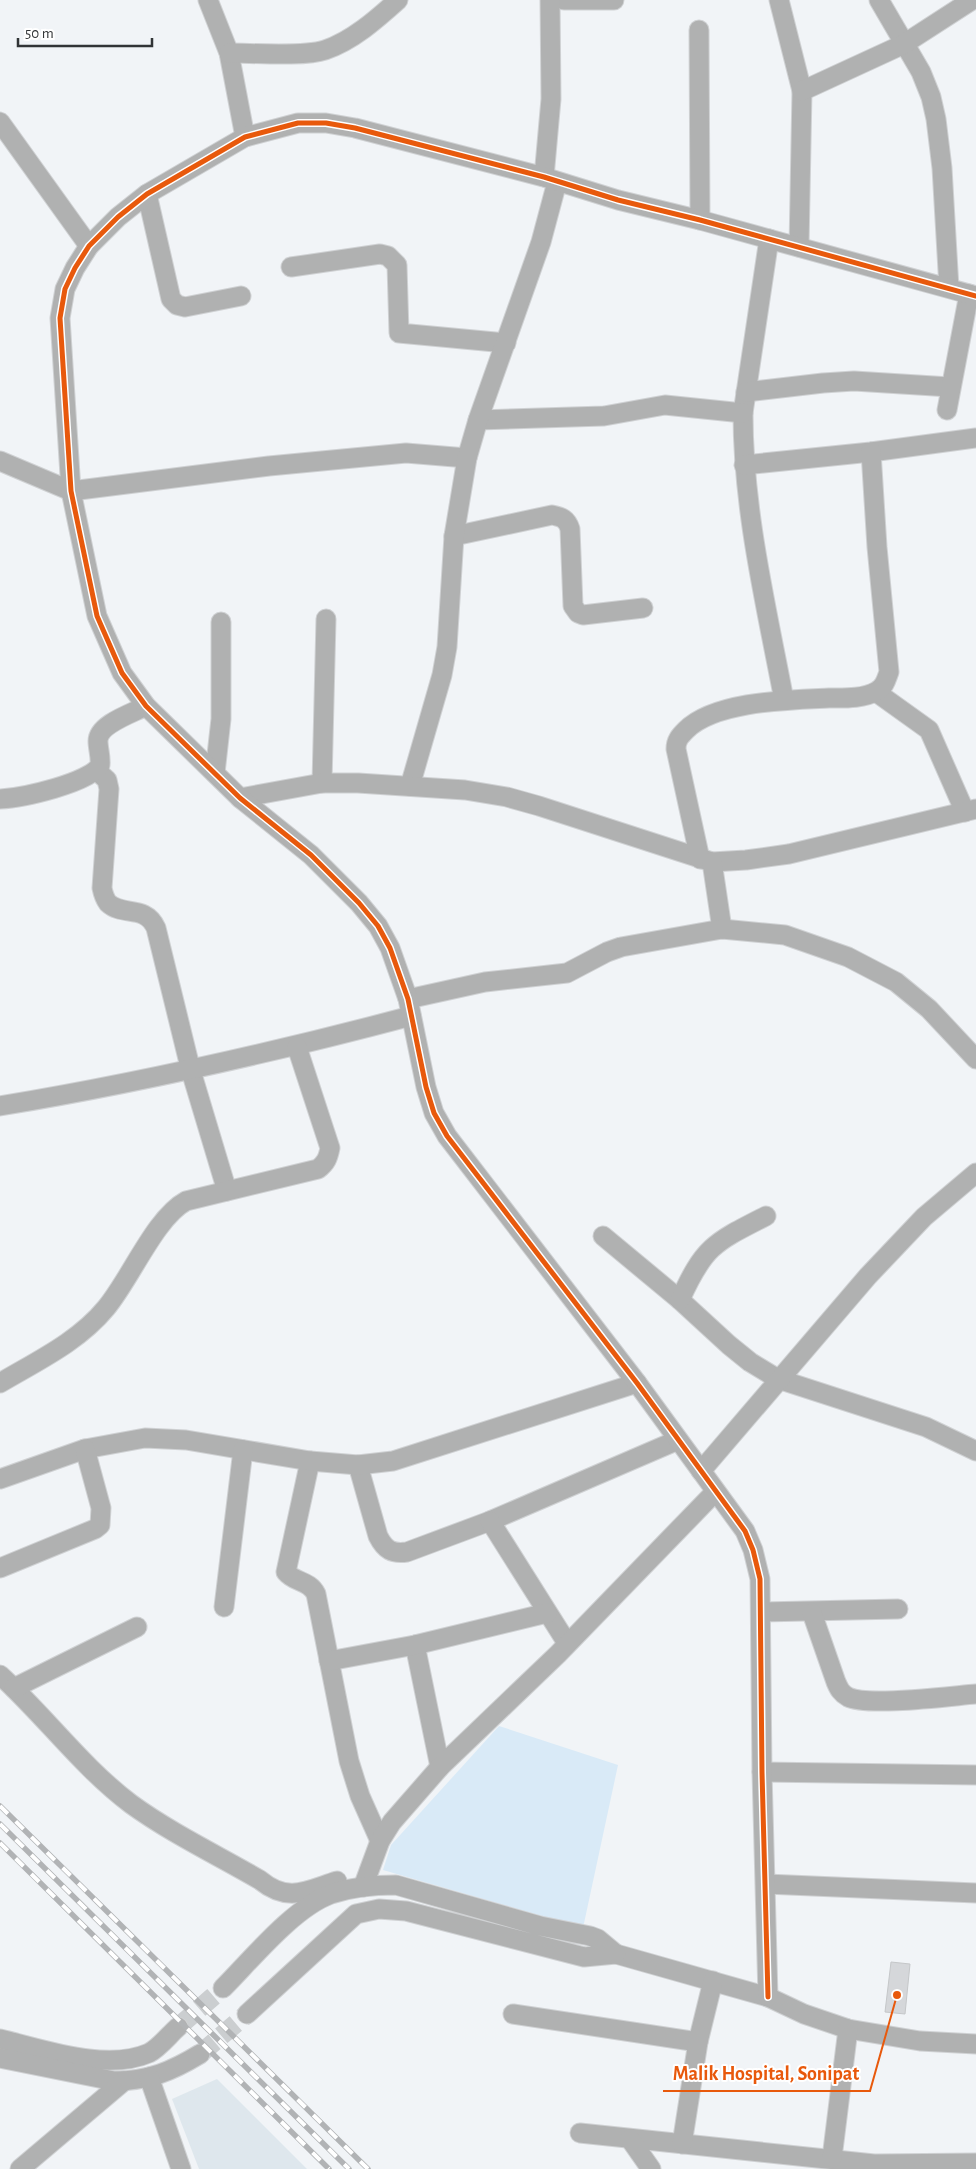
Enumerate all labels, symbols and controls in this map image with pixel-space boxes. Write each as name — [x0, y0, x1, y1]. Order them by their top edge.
scale bar — [18, 15, 151, 47]
text: 50 m — [25, 26, 54, 41]
callout: Malik Hospital, Sonipat — [663, 2056, 870, 2091]
text: Malik Hospital, Sonipat — [673, 2064, 859, 2084]

